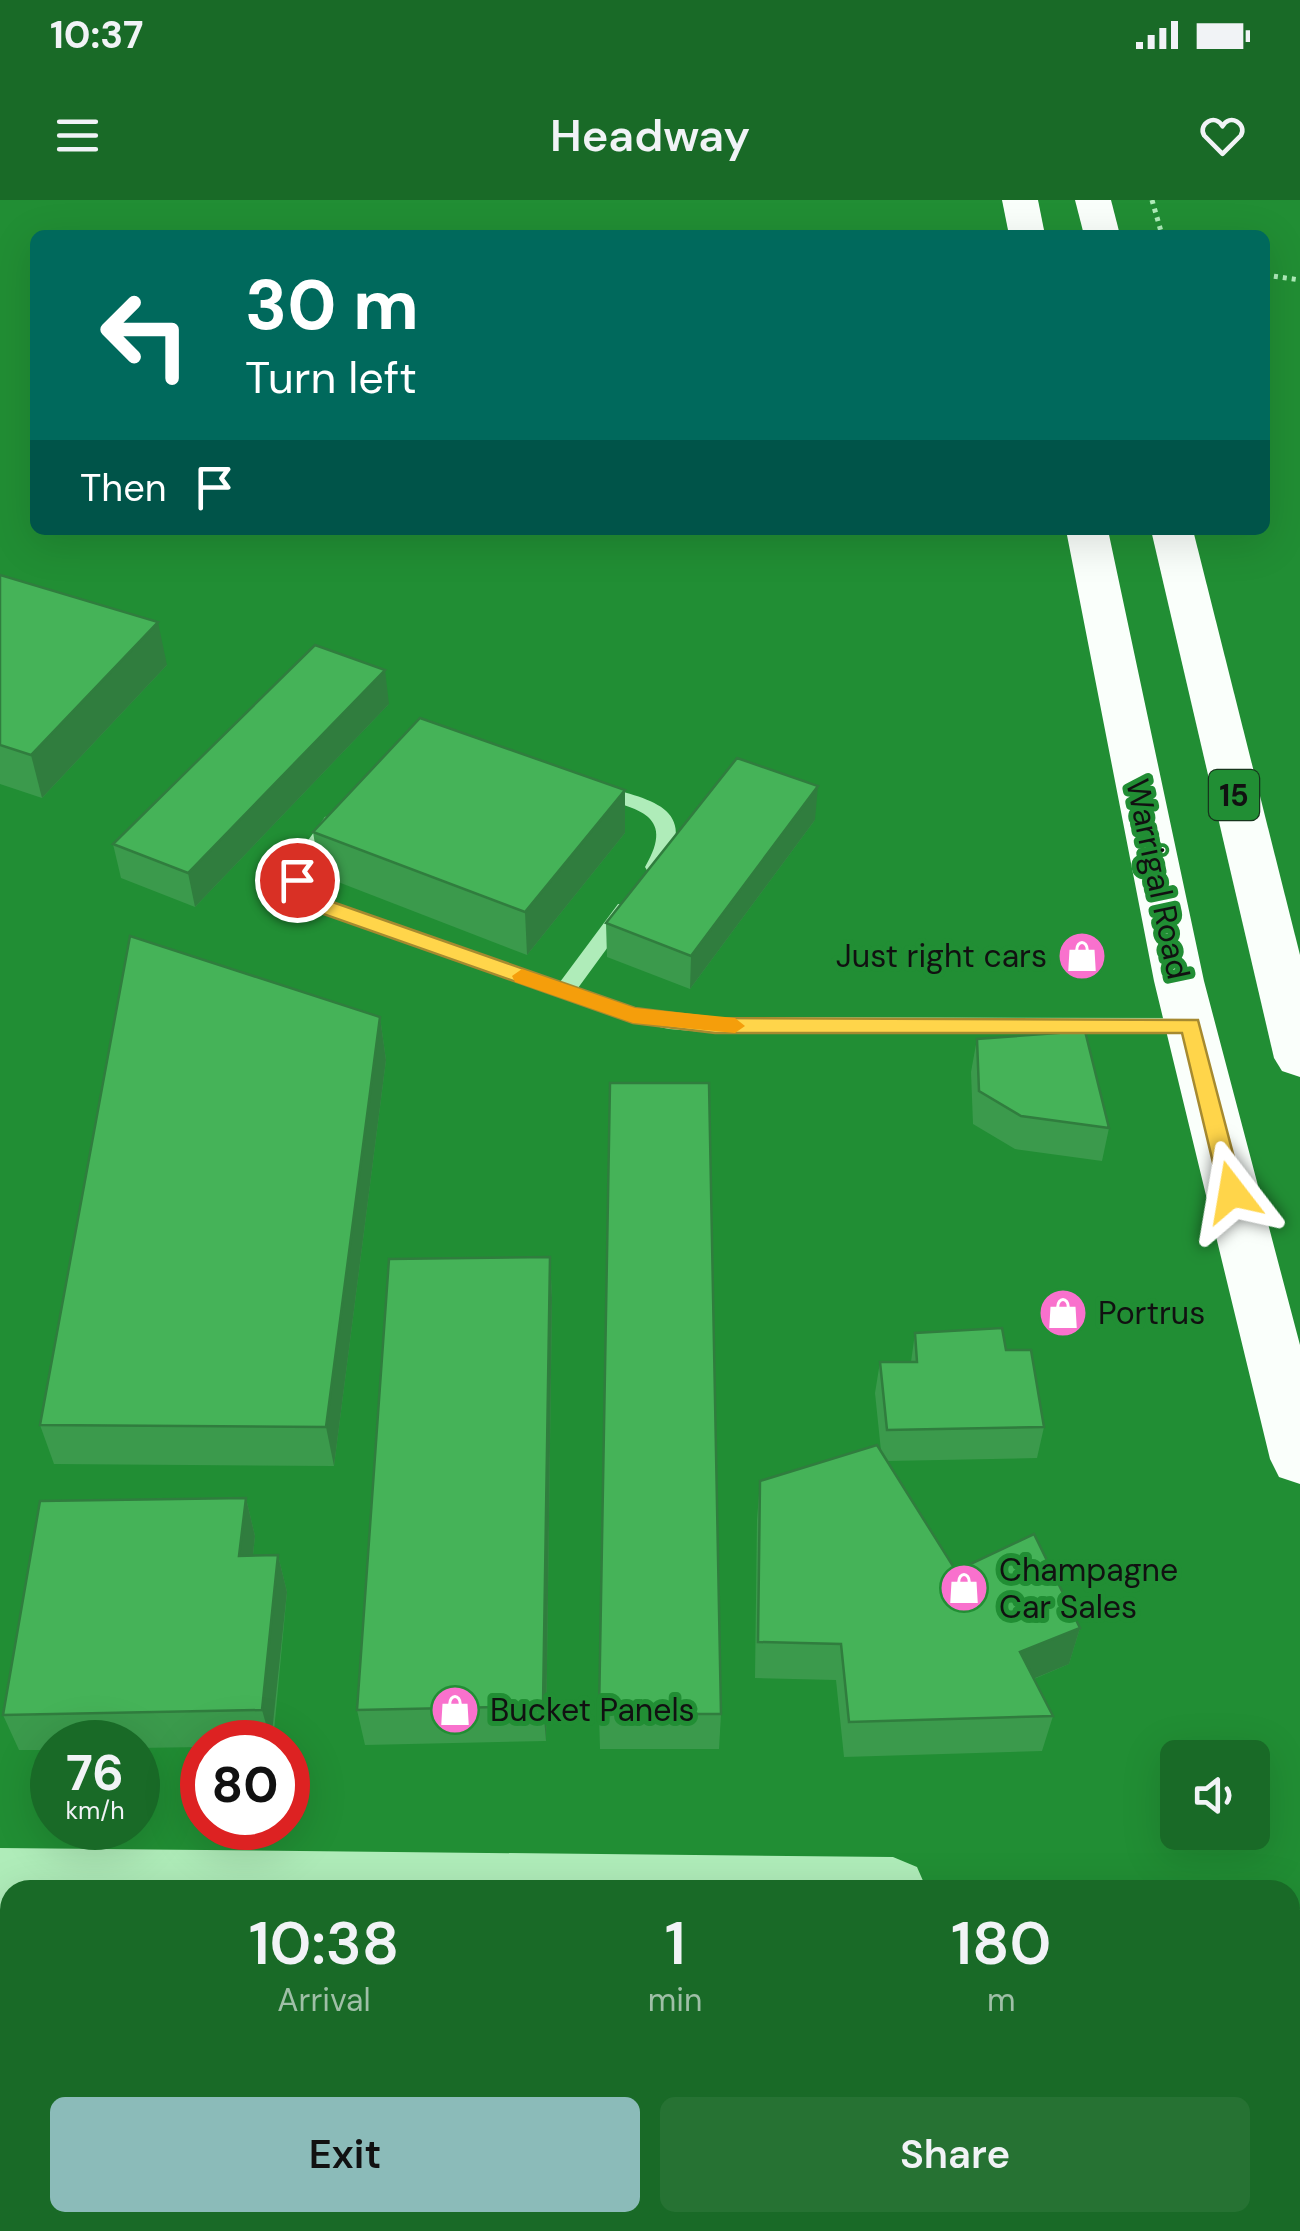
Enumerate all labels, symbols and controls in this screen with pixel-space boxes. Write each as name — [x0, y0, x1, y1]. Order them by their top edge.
text: 10:37 — [50, 10, 143, 60]
text: Headway — [550, 106, 750, 165]
icon: menu — [50, 108, 105, 163]
icon: heart — [1195, 108, 1250, 163]
text: 30 m — [245, 260, 419, 351]
icon: left — [80, 270, 210, 400]
text: Turn left — [245, 348, 417, 407]
icon: arrive — [187, 460, 242, 515]
text: Then — [80, 463, 167, 513]
road number: 15 — [1209, 770, 1259, 820]
street label: Warrigal Road — [1116, 775, 1200, 983]
pin — [255, 838, 340, 923]
icon: arrive — [270, 853, 325, 908]
shop icon: Just right cars — [1056, 930, 1108, 982]
place label: Just right cars — [836, 935, 1047, 977]
position arrow — [1180, 1140, 1284, 1244]
shop icon: Portrus — [1037, 1287, 1089, 1339]
place label: Portrus — [1098, 1292, 1205, 1334]
place label: Champagne Car Sales — [999, 1549, 1178, 1628]
shop icon: Champagne Car Sales — [938, 1562, 990, 1614]
shop icon: Bucket Panels — [429, 1684, 481, 1736]
place label: Bucket Panels — [490, 1689, 695, 1731]
speed limit sign: 80 — [180, 1720, 310, 1850]
text: 76 — [66, 1740, 124, 1806]
map controls — [1160, 1740, 1270, 1850]
button: sound — [1160, 1740, 1270, 1850]
text: km/h — [65, 1794, 125, 1827]
text: 10:38 — [249, 1904, 399, 1983]
text: 1 — [665, 1904, 686, 1983]
text: 180 — [951, 1904, 1051, 1983]
text: Arrival — [277, 1979, 371, 2021]
text: min — [648, 1979, 702, 2021]
text: m — [987, 1979, 1015, 2021]
button: Exit — [50, 2097, 640, 2212]
button: Share — [660, 2097, 1250, 2212]

